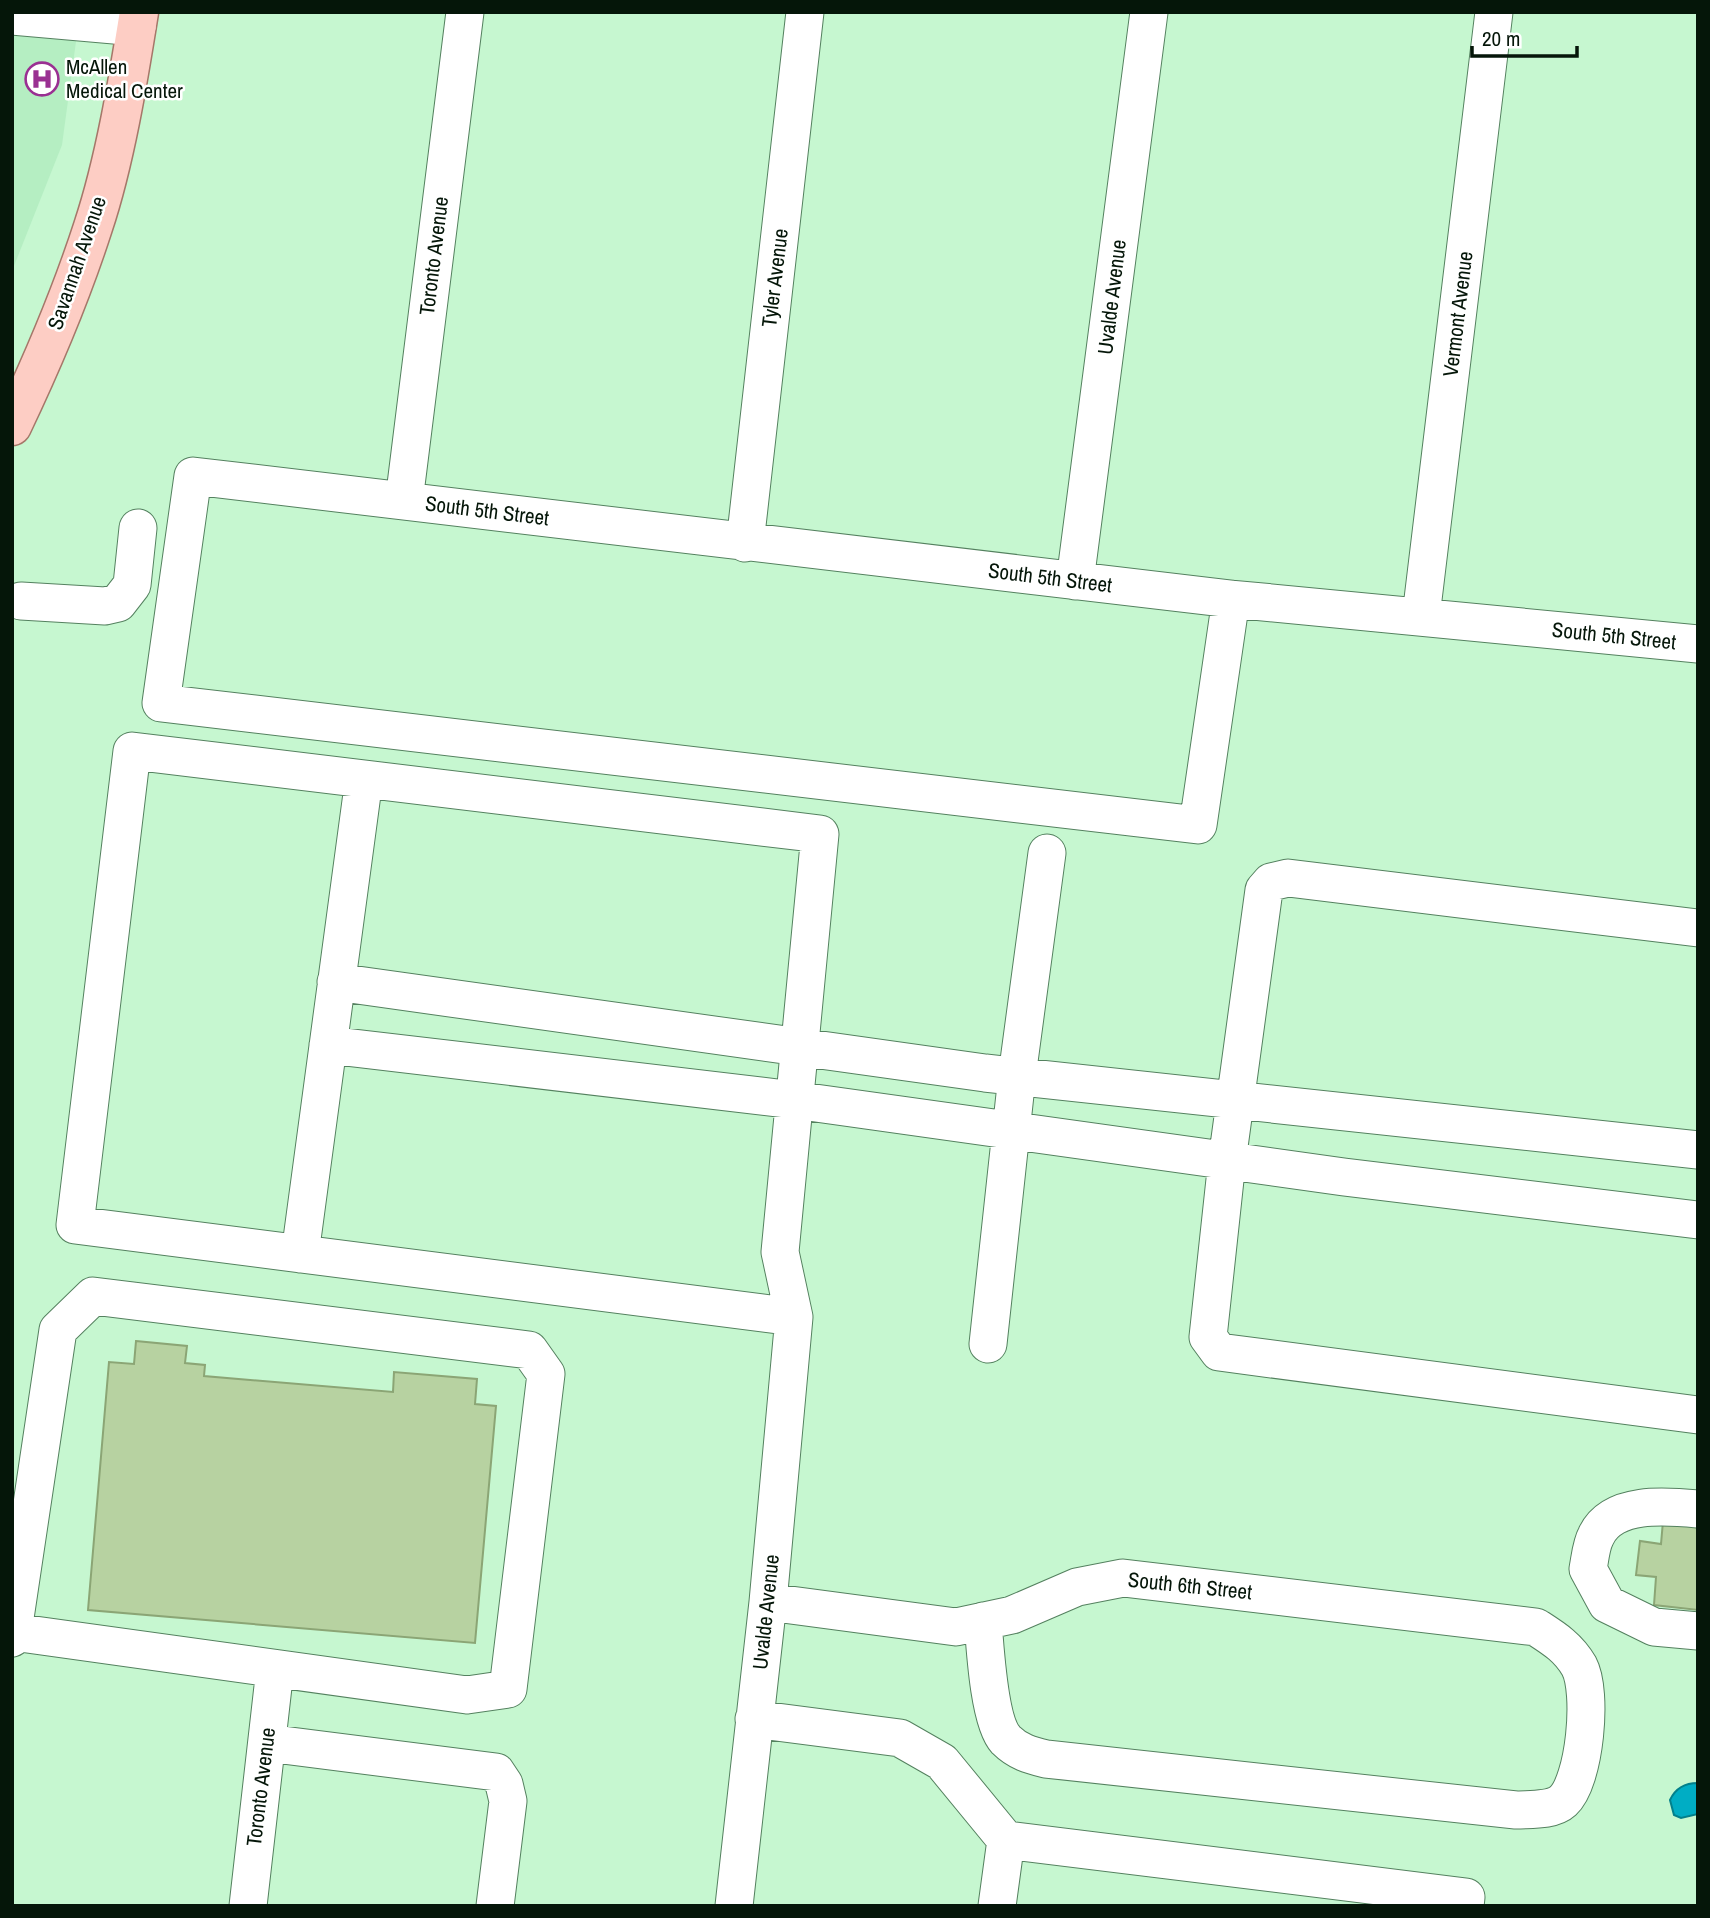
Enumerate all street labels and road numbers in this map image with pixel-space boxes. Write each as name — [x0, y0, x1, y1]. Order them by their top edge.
street label: Savannah Avenue — [40, 192, 113, 334]
street label: Toronto Avenue — [412, 195, 455, 317]
street label: Tyler Avenue — [754, 227, 795, 329]
street label: Uvalde Avenue — [1090, 238, 1133, 356]
street label: Vermont Avenue — [1435, 250, 1480, 378]
street label: South 5th Street — [424, 489, 551, 533]
street label: South 5th Street — [987, 556, 1114, 600]
street label: South 5th Street — [1551, 615, 1678, 656]
street label: Uvalde Avenue — [745, 1553, 786, 1671]
street label: South 6th Street — [1127, 1565, 1254, 1606]
street label: Toronto Avenue — [239, 1726, 282, 1848]

